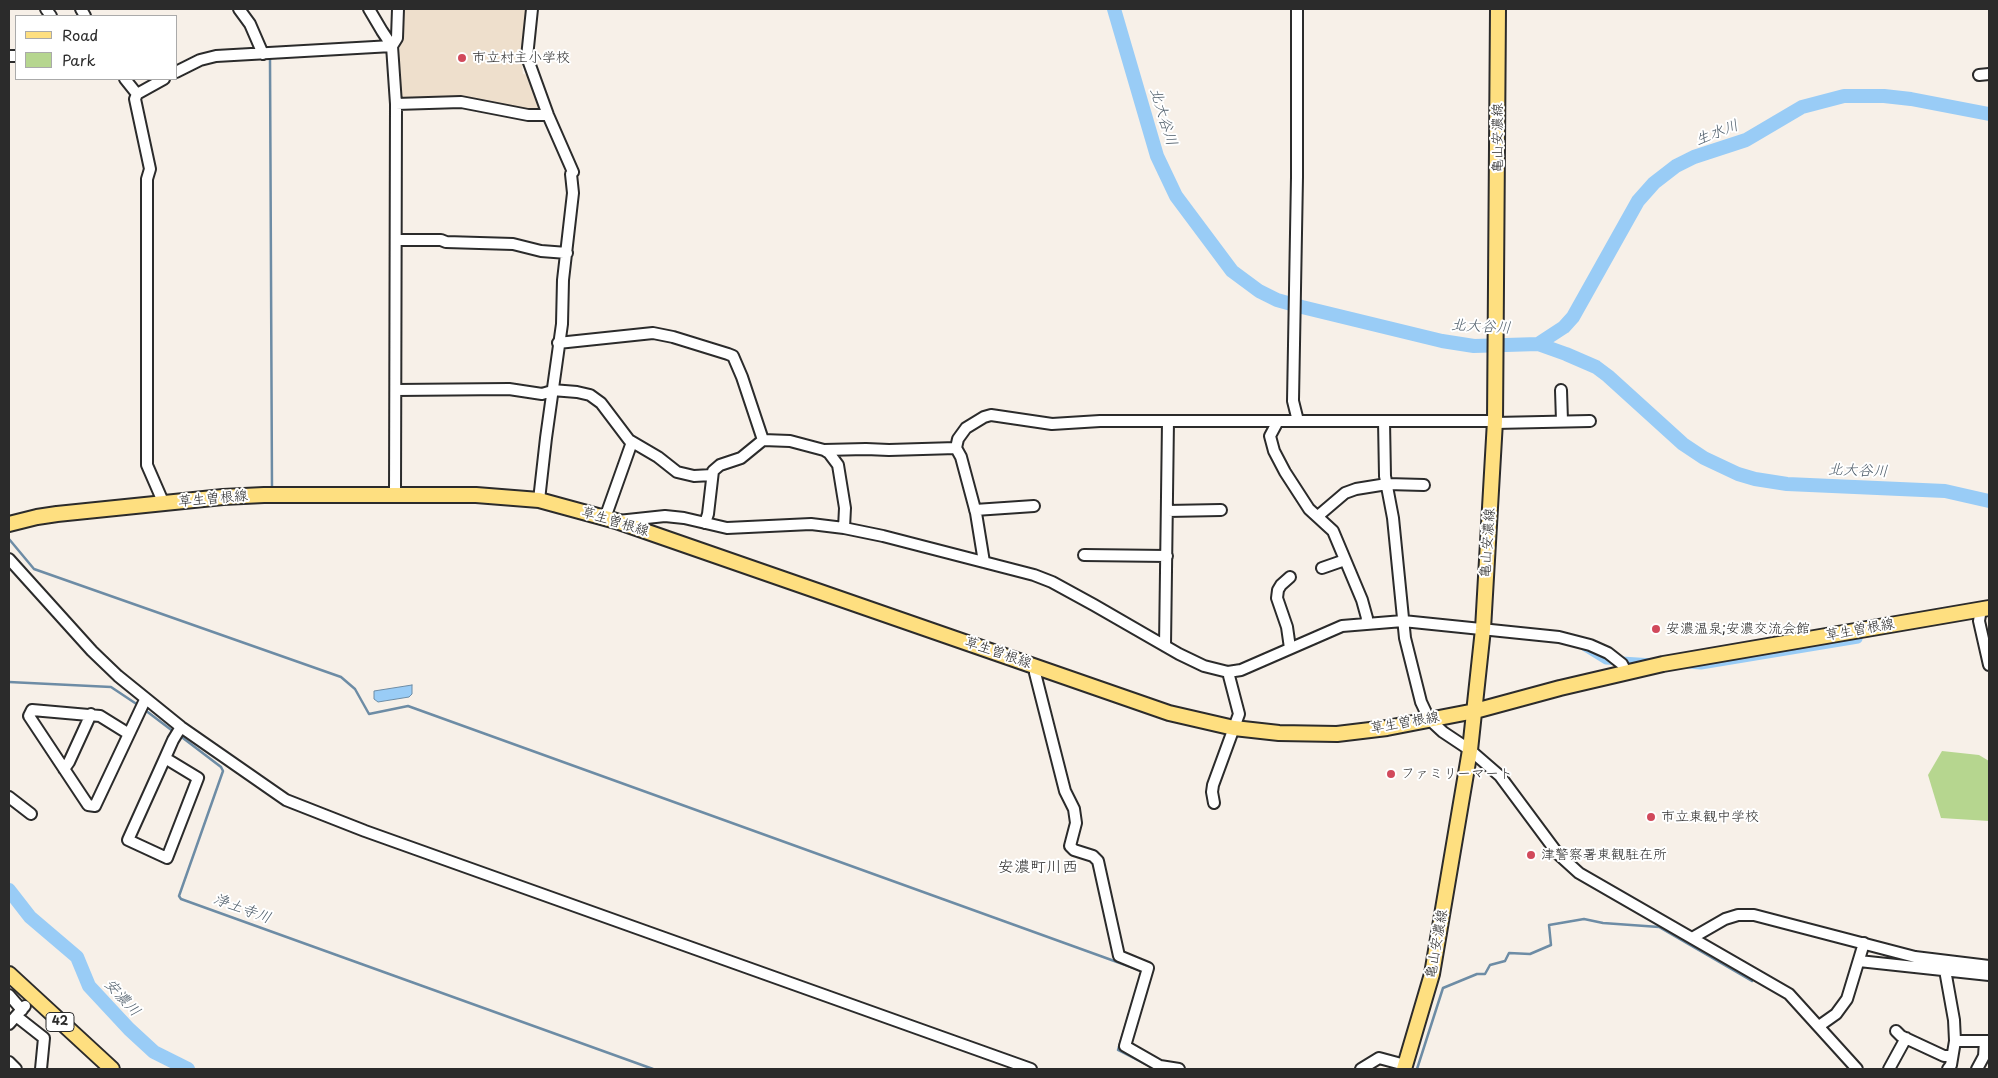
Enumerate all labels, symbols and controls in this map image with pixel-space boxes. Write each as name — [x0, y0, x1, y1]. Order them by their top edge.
legend — [15, 15, 178, 80]
text: Road — [62, 23, 98, 46]
text: Park — [62, 48, 96, 71]
place label: 市立村主小学校 — [472, 50, 570, 66]
marker: 市立村主小学校 — [456, 52, 468, 64]
water label: 北大谷川 — [1146, 86, 1180, 148]
street label: 亀山安濃線 — [1490, 103, 1506, 173]
water label: 生水川 — [1693, 117, 1741, 149]
water label: 北大谷川 — [1451, 316, 1511, 338]
water label: 北大谷川 — [1828, 461, 1888, 481]
street label: 草生曽根線 — [177, 488, 249, 510]
street label: 草生曽根線 — [579, 504, 651, 540]
street label: 亀山安濃線 — [1477, 507, 1499, 579]
street label: 草生曽根線 — [1824, 616, 1896, 644]
place label: 安濃温泉;安濃交流会館 — [1666, 621, 1810, 637]
marker: 安濃温泉;安濃交流会館 — [1650, 623, 1662, 635]
street label: 草生曽根線 — [962, 634, 1034, 672]
street label: 草生曽根線 — [1369, 709, 1441, 737]
place label: ファミリーマート — [1401, 766, 1513, 782]
marker: ファミリーマート — [1385, 768, 1397, 780]
place label: 市立東観中学校 — [1661, 809, 1759, 825]
marker: 市立東観中学校 — [1645, 811, 1657, 823]
place label: 津警察署東観駐在所 — [1541, 847, 1667, 863]
marker: 津警察署東観駐在所 — [1525, 849, 1537, 861]
district label: 安濃町川西 — [998, 858, 1078, 878]
water label: 浄土寺川 — [211, 890, 273, 928]
street label: 亀山安濃線 — [1423, 908, 1451, 980]
water label: 安濃川 — [100, 975, 144, 1021]
road number: 42 — [46, 1012, 74, 1032]

